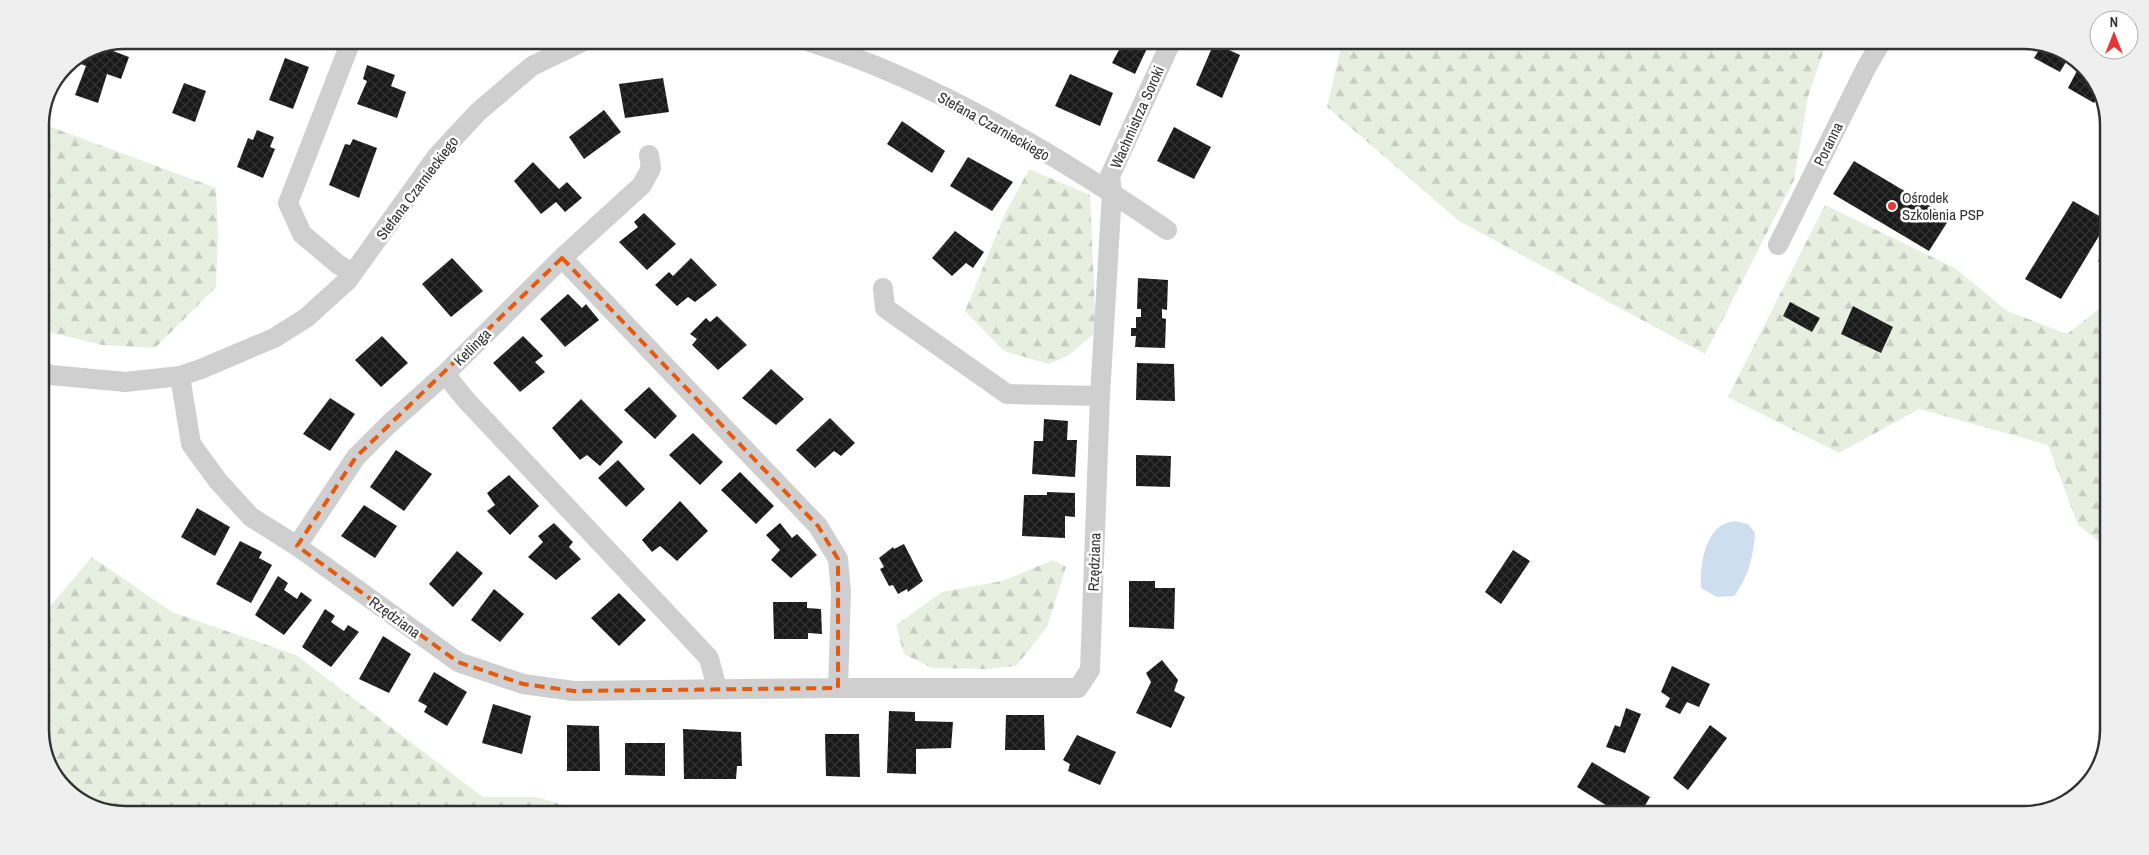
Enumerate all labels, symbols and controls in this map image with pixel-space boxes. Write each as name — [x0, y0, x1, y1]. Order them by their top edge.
north arrow — [2089, 10, 2139, 60]
text: N — [2110, 13, 2118, 31]
street label: Wachmistrza Soroki — [1105, 62, 1169, 172]
street label: Stefana Czarnieckiego — [934, 86, 1054, 166]
street label: Poranna — [1808, 118, 1848, 170]
street label: Stefana Czarnieckiego — [371, 132, 463, 244]
place label: Ośrodek Szkolenia PSP — [1902, 187, 1984, 225]
marker: Ośrodek Szkolenia PSP — [1886, 200, 1898, 212]
street label: Ketlinga — [449, 324, 495, 370]
street label: Rzędziana — [1082, 532, 1106, 592]
street label: Rzędziana — [365, 591, 425, 643]

